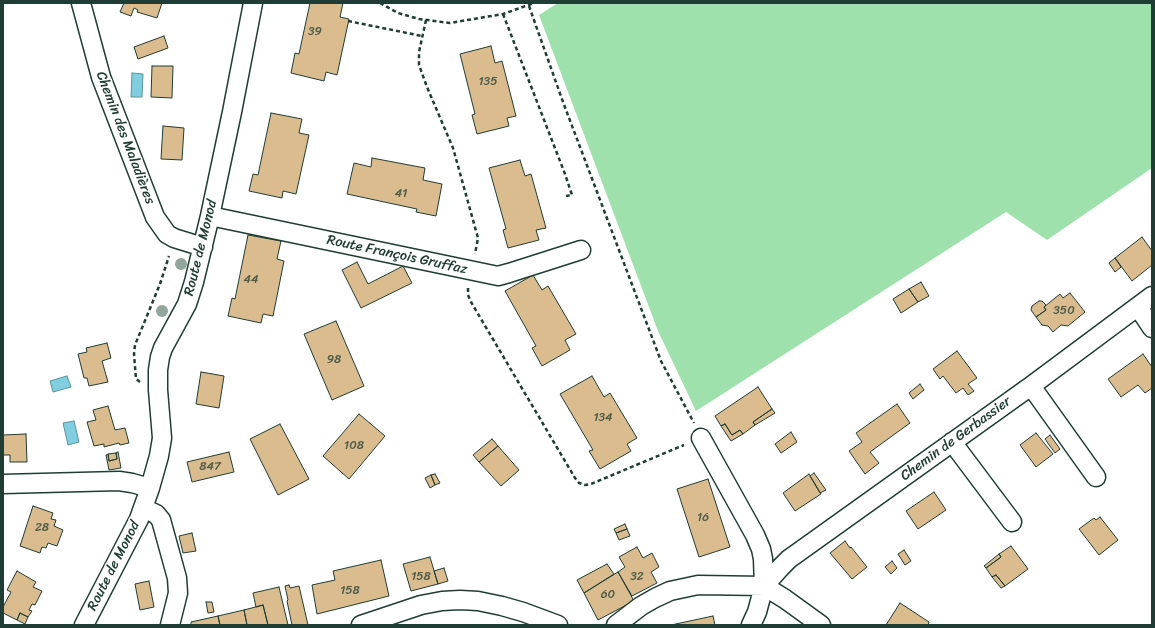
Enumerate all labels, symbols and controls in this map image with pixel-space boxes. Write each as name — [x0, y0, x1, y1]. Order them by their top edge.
house number: 39 — [308, 25, 322, 39]
street label: Chemin des Maladières — [92, 69, 158, 207]
house number: 135 — [478, 75, 498, 89]
house number: 41 — [395, 187, 407, 201]
street label: Route de Monod — [181, 198, 221, 298]
street label: Route François Gruffaz — [325, 232, 469, 278]
house number: 44 — [244, 273, 258, 287]
house number: 350 — [1053, 304, 1075, 318]
house number: 98 — [327, 353, 341, 367]
street label: Chemin de Gerbassier — [897, 393, 1015, 485]
house number: 134 — [593, 411, 613, 425]
house number: 108 — [344, 439, 364, 453]
house number: 847 — [199, 460, 221, 474]
house number: 16 — [697, 511, 709, 525]
street label: Route de Monod — [84, 518, 144, 614]
house number: 28 — [35, 521, 49, 535]
house number: 158 — [411, 570, 431, 584]
house number: 32 — [630, 570, 644, 584]
house number: 158 — [340, 584, 360, 598]
house number: 60 — [601, 588, 615, 602]

